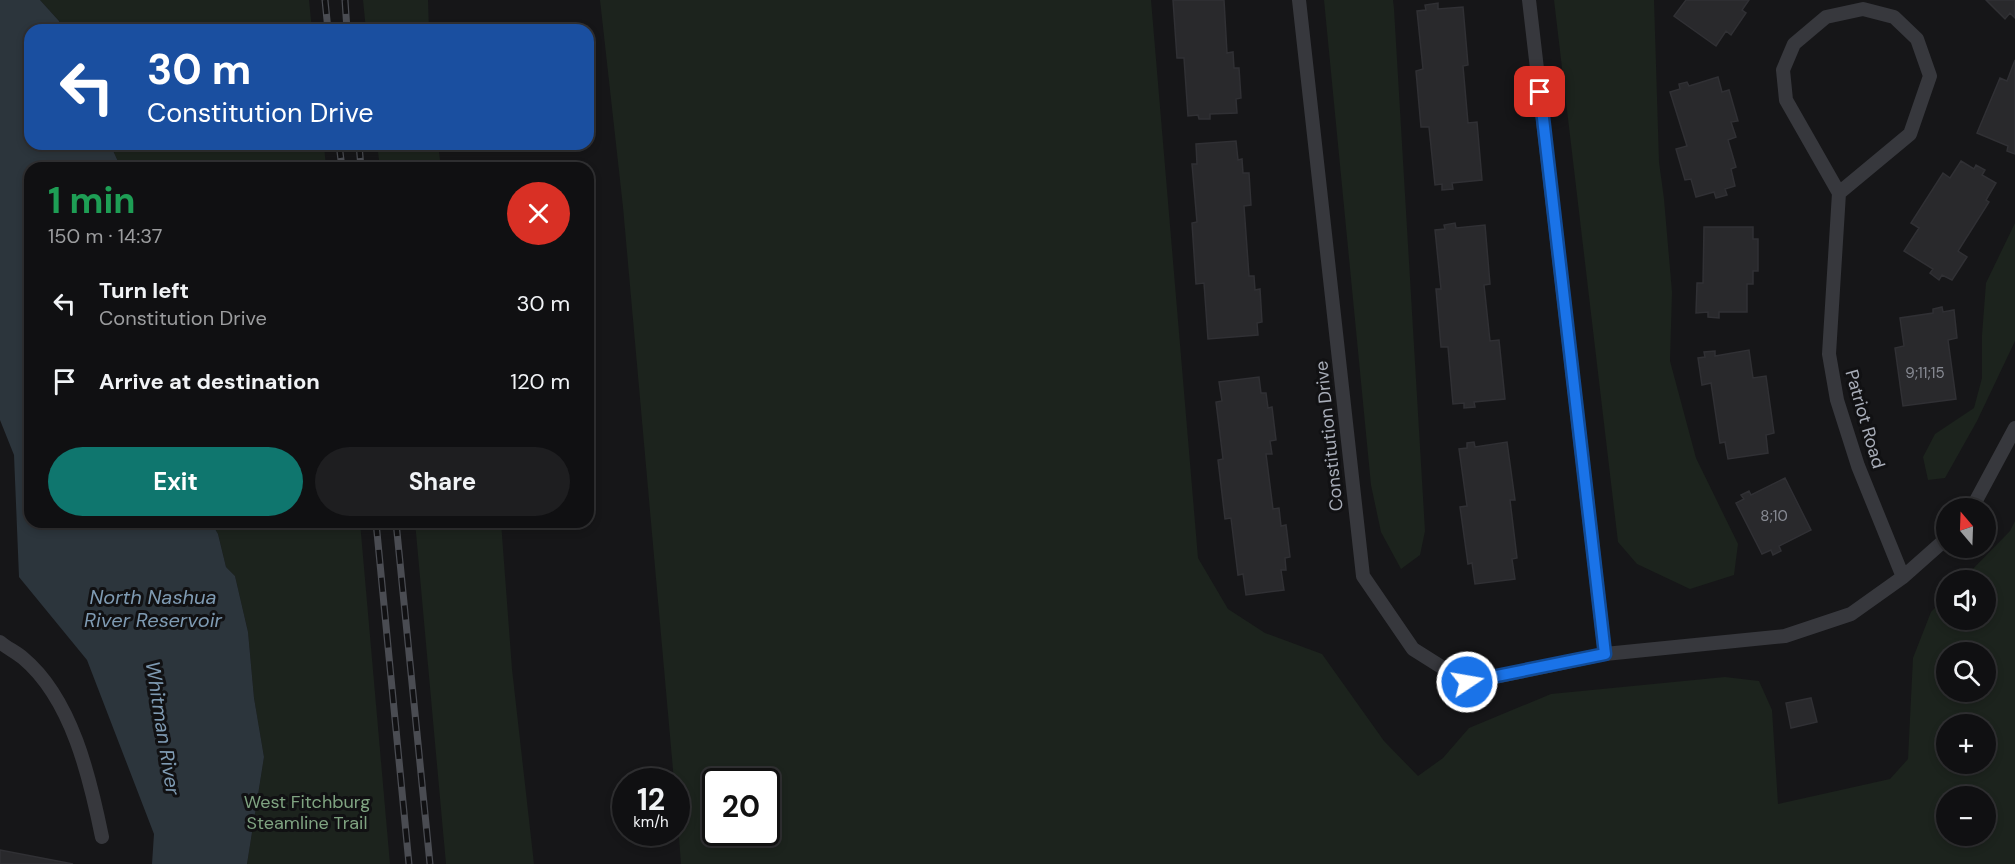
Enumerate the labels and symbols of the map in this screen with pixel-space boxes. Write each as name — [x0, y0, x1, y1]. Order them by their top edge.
pin — [1514, 66, 1565, 117]
street label: Constitution Drive — [1309, 360, 1349, 512]
house number: 9;11;15 — [1905, 363, 1945, 383]
street label: Patriot Road — [1839, 367, 1891, 471]
north arrow — [1936, 498, 1996, 558]
house number: 8;10 — [1760, 506, 1788, 526]
water label: North Nashua River Reservoir — [84, 584, 222, 633]
position arrow — [1435, 650, 1499, 714]
water label: Whitman River — [140, 659, 187, 797]
speed limit sign: 20 — [702, 768, 780, 846]
park label: West Fitchburg Steamline Trail — [244, 790, 370, 835]

